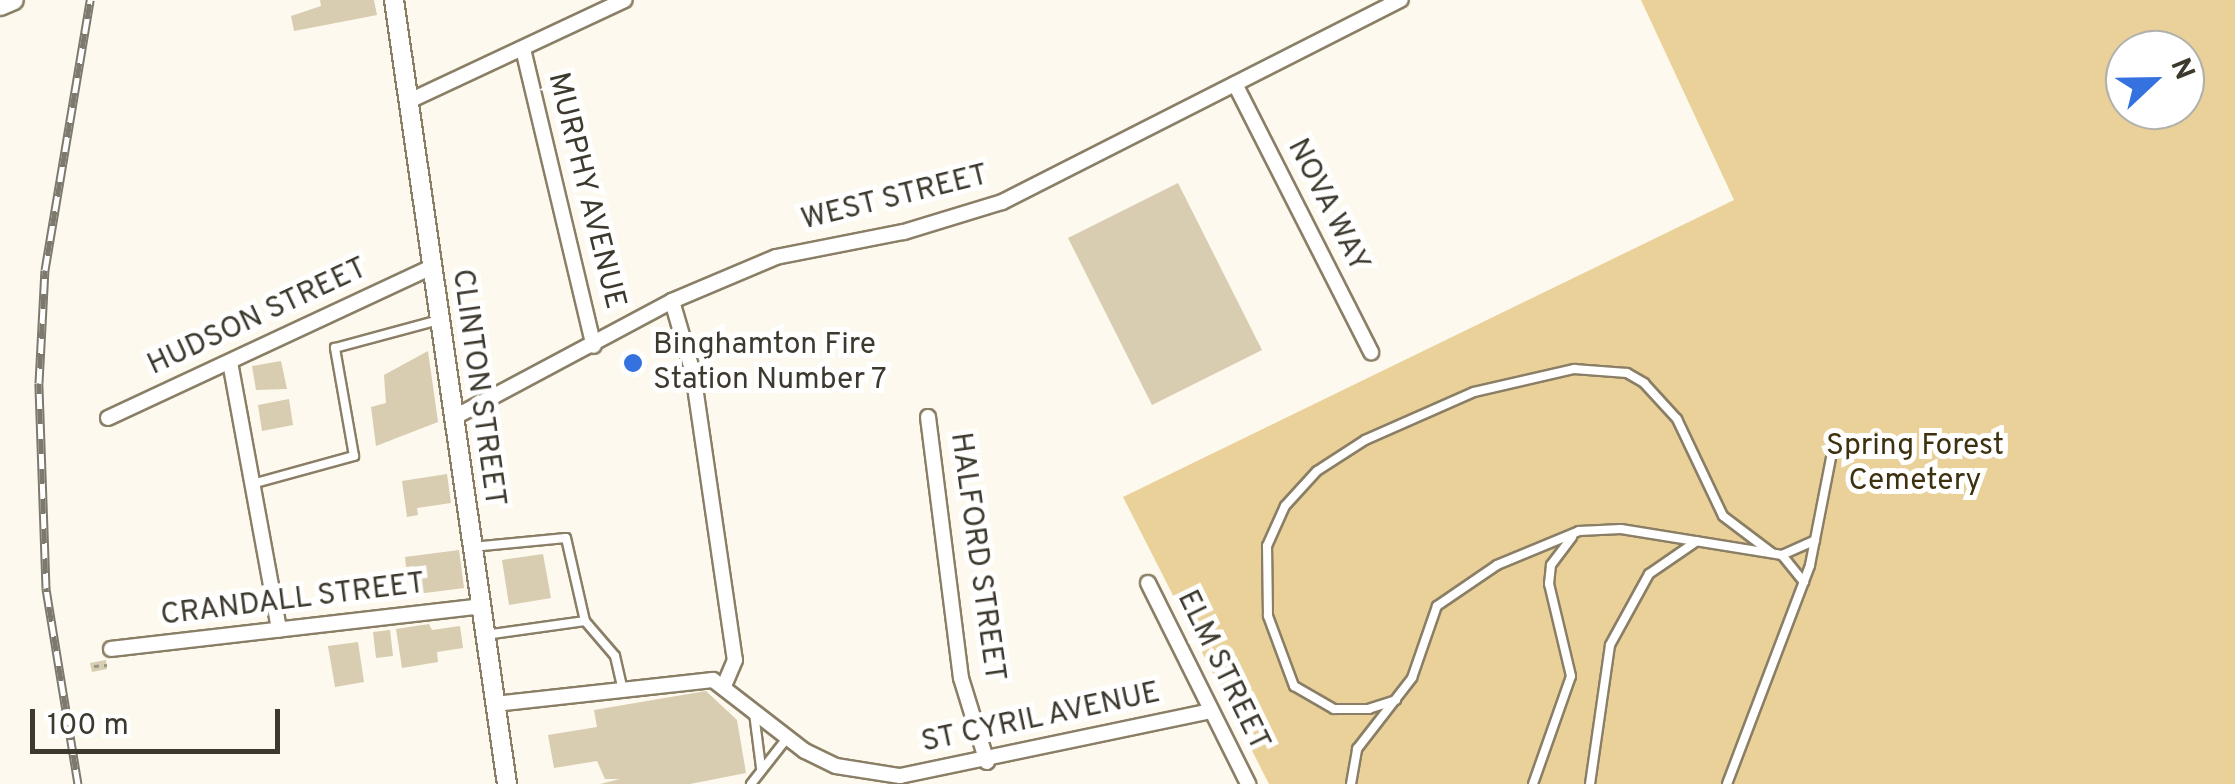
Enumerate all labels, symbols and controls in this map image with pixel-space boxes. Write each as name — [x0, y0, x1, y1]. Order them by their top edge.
north arrow — [2105, 30, 2205, 130]
text: N — [2161, 53, 2201, 86]
street label: MURPHY AVENUE — [538, 68, 632, 314]
street label: NOVA WAY — [1278, 133, 1376, 279]
street label: WEST STREET — [797, 158, 993, 240]
street label: HUDSON STREET — [143, 251, 373, 385]
street label: CLINTON STREET — [443, 267, 511, 509]
place label: Binghamton Fire Station Number 7 — [653, 328, 888, 398]
marker: Binghamton Fire Station Number 7 — [622, 352, 644, 374]
park label: Spring Forest Cemetery — [1826, 429, 2004, 500]
street label: HALFORD STREET — [941, 430, 1011, 684]
street label: CRANDALL STREET — [158, 567, 428, 635]
street label: ELM STREET — [1168, 585, 1276, 757]
street label: ST CYRIL AVENUE — [917, 676, 1165, 762]
scale bar — [35, 689, 285, 751]
text: 100 m — [47, 708, 129, 745]

